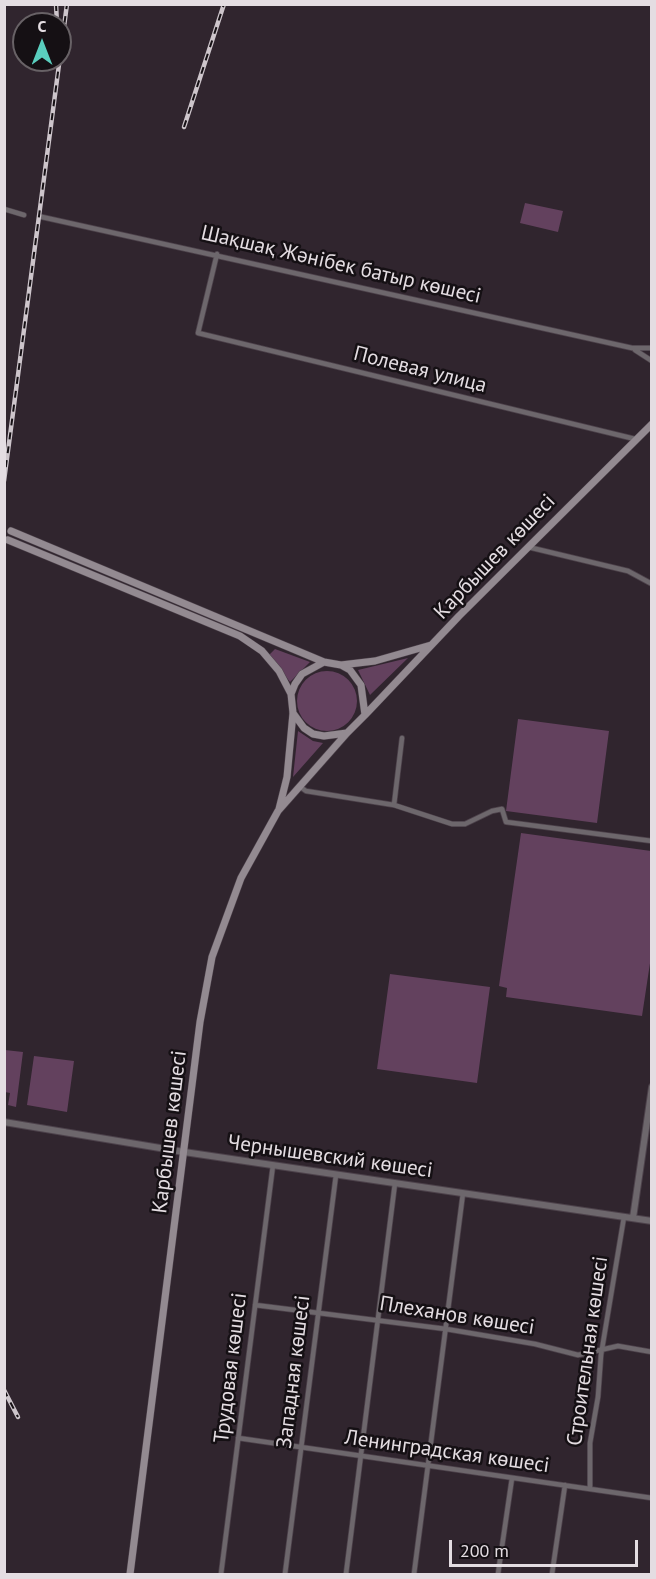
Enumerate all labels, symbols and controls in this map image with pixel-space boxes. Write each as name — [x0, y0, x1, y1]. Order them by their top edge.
north arrow — [12, 12, 72, 72]
text: С — [38, 16, 46, 36]
street label: Шақшақ Жәнібек батыр көшесі — [199, 220, 483, 310]
street label: Полевая улица — [351, 341, 489, 399]
street label: Карбышев көшесі — [429, 489, 561, 625]
street label: Карбышев көшесі — [148, 1049, 192, 1215]
street label: Чернышевский көшесі — [226, 1130, 434, 1184]
street label: Строительная көшесі — [562, 1255, 614, 1447]
street label: Трудовая көшесі — [209, 1291, 253, 1445]
street label: Плеханов көшесі — [378, 1291, 536, 1341]
street label: Западная көшесі — [272, 1294, 316, 1450]
street label: Ленинградская көшесі — [343, 1425, 551, 1479]
scale bar — [452, 1528, 641, 1566]
text: 200 m — [460, 1539, 509, 1562]

